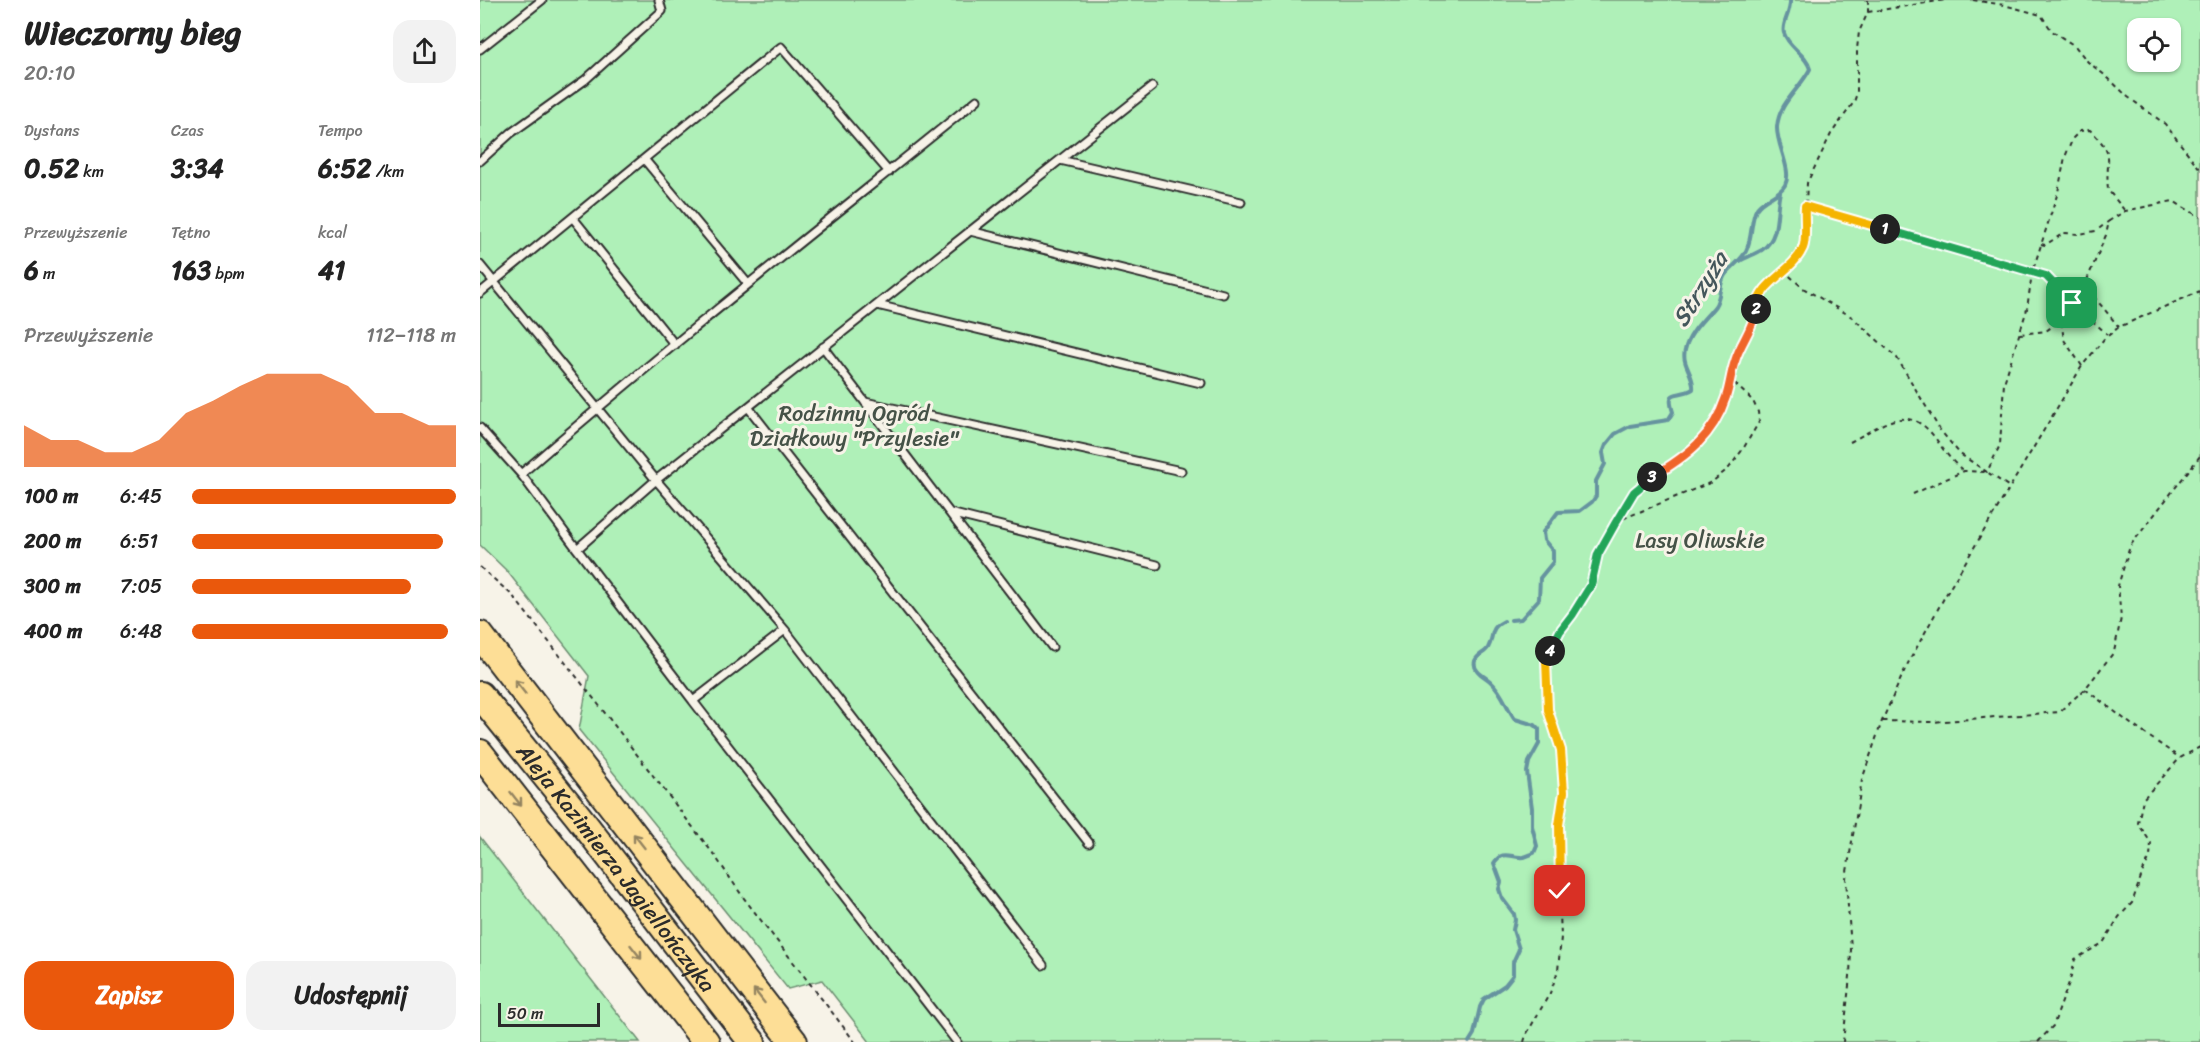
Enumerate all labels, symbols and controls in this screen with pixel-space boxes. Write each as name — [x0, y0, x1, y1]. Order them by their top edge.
text: Wieczorny bieg — [24, 4, 241, 62]
map controls — [2127, 18, 2181, 72]
button: locate — [2127, 18, 2181, 72]
button: share — [393, 20, 456, 83]
text: 20:10 — [24, 56, 75, 91]
text: Dystans — [24, 116, 80, 145]
text: Czas — [171, 116, 204, 145]
text: Tempo — [318, 116, 363, 145]
text: 0.52 — [24, 145, 79, 191]
text: 3:34 — [171, 145, 224, 191]
text: 6:52 — [318, 145, 372, 191]
text: km — [79, 157, 104, 186]
text: /km — [372, 157, 404, 186]
pin: 1 — [1870, 214, 1900, 244]
text: 1 — [1882, 214, 1888, 243]
text: Przewyższenie — [24, 218, 128, 247]
text: Tętno — [171, 218, 210, 247]
text: kcal — [318, 218, 347, 247]
water label: Strzyża — [1660, 241, 1741, 335]
text: 6 — [24, 247, 39, 293]
text: 163 — [171, 247, 211, 293]
text: 41 — [318, 247, 345, 293]
text: m — [39, 259, 55, 288]
text: bpm — [211, 259, 245, 288]
pin — [2046, 277, 2097, 328]
icon: arrive — [2055, 286, 2088, 319]
pin: 2 — [1741, 294, 1771, 324]
text: 2 — [1751, 294, 1761, 323]
text: Przewyższenie — [24, 318, 153, 353]
text: 112–118 m — [366, 318, 456, 353]
park label: Rodzinny Ogród Działkowy "Przylesie" — [750, 394, 960, 458]
pin: 3 — [1637, 462, 1667, 492]
text: 3 — [1648, 462, 1656, 491]
text: 100 m — [24, 479, 78, 514]
text: 6:45 — [120, 479, 162, 514]
park label: Lasy Oliwskie — [1635, 521, 1765, 560]
text: 200 m — [24, 524, 81, 559]
text: 6:51 — [120, 524, 158, 559]
text: 300 m — [24, 569, 81, 604]
text: 7:05 — [120, 569, 162, 604]
text: 400 m — [24, 614, 82, 649]
text: 6:48 — [120, 614, 162, 649]
pin: 4 — [1535, 636, 1565, 666]
text: 4 — [1545, 636, 1555, 665]
one-way arrow — [514, 679, 527, 695]
street label: Aleja Kazimierza Jagiellończyka — [506, 733, 727, 1001]
one-way arrow — [509, 791, 522, 807]
one-way arrow — [633, 834, 646, 850]
pin — [1534, 865, 1585, 916]
icon: check — [1543, 874, 1576, 907]
one-way arrow — [630, 944, 643, 960]
button: Zapisz — [24, 961, 234, 1030]
button: Udostępnij — [246, 961, 456, 1030]
one-way arrow — [752, 988, 765, 1004]
text: 50 m — [507, 999, 543, 1028]
scale bar — [498, 1000, 600, 1028]

